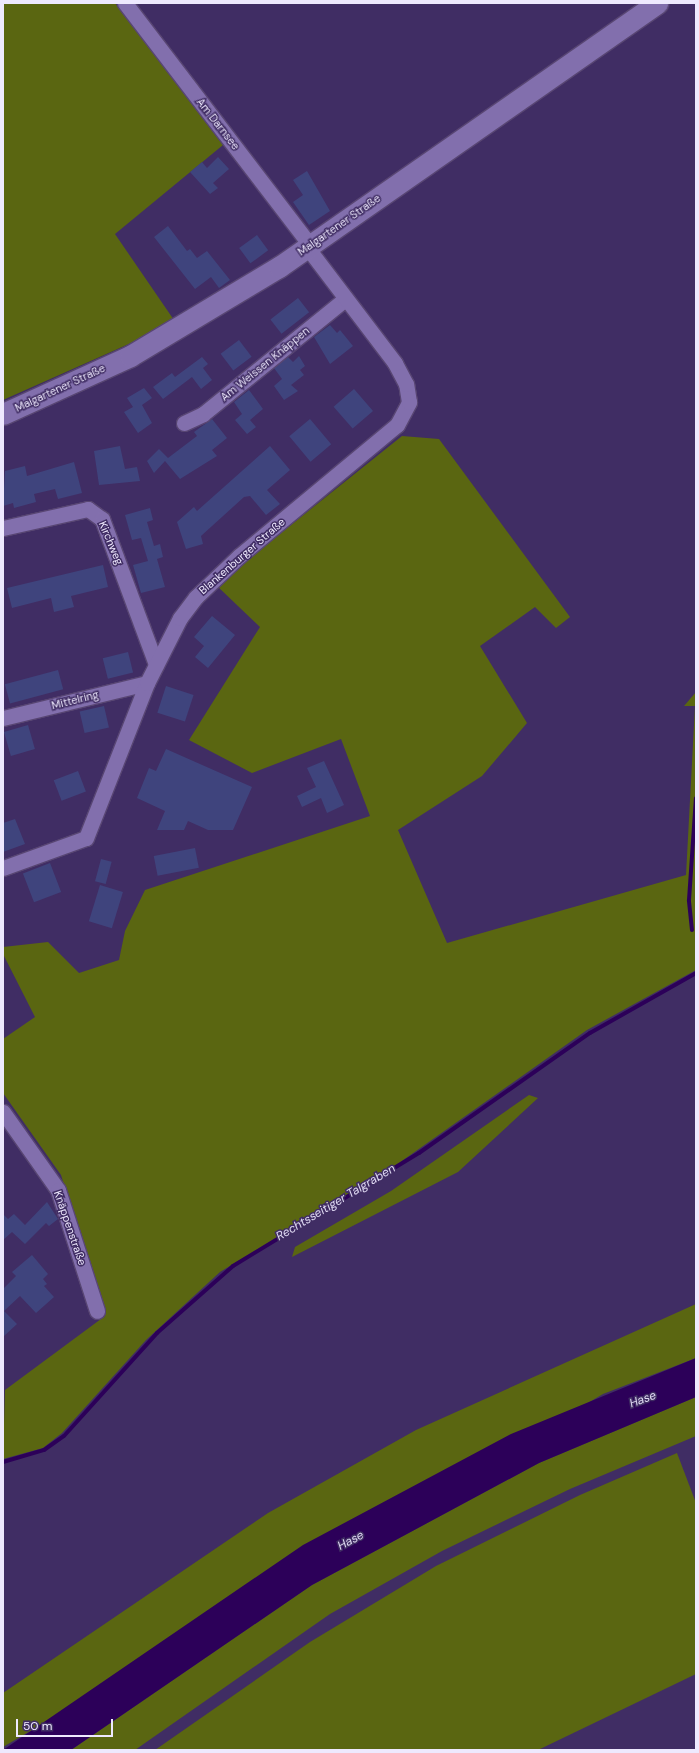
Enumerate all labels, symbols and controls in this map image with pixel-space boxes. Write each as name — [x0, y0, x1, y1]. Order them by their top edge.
street label: Am Darnsee — [194, 96, 242, 152]
street label: Malgartener Straße — [295, 192, 383, 258]
street label: Am Weissen Knäppen — [218, 324, 312, 404]
street label: Malgartener Straße — [13, 361, 107, 415]
street label: Blankenburger Straße — [196, 515, 288, 597]
street label: Kirchweg — [96, 519, 126, 567]
street label: Mittelring — [50, 688, 100, 712]
water label: Rechtsseitiger Talgraben — [274, 1162, 398, 1244]
street label: Knäppenstraße — [51, 1189, 89, 1267]
water label: Hase — [628, 1389, 658, 1411]
water label: Hase — [335, 1528, 367, 1554]
scale bar — [18, 1711, 115, 1737]
text: 50 m — [23, 1718, 52, 1734]

